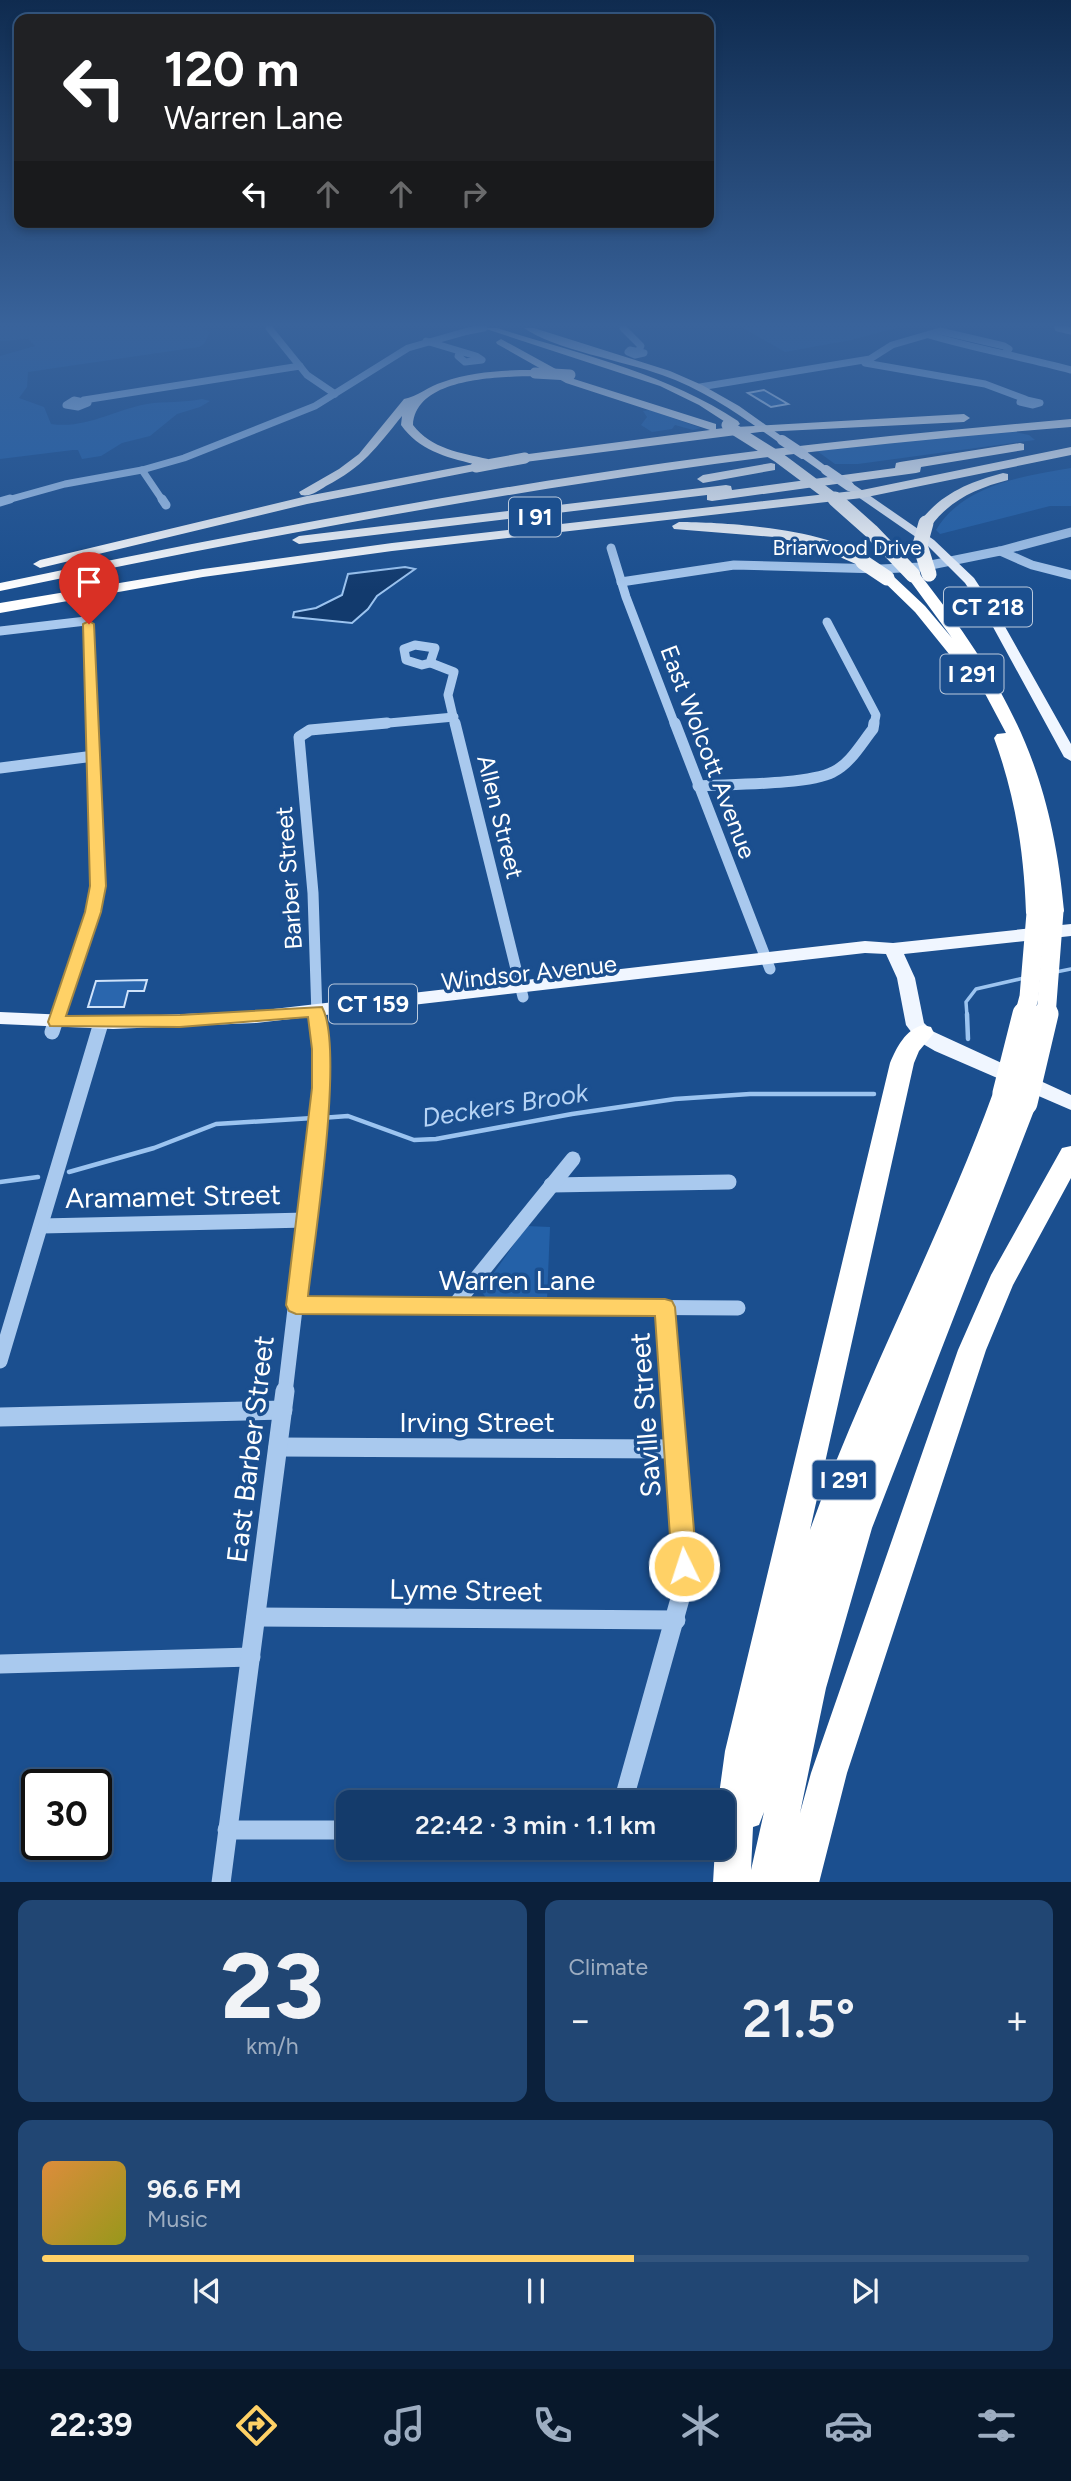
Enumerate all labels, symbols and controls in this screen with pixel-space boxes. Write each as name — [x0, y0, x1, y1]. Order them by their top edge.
text: 120 m — [164, 39, 299, 98]
icon: left — [49, 42, 140, 133]
text: Warren Lane — [164, 99, 343, 137]
icon: left — [236, 175, 274, 213]
icon: ahead — [309, 175, 347, 213]
icon: ahead — [382, 175, 420, 213]
icon: right — [455, 175, 493, 213]
road number: I 91 — [509, 498, 561, 537]
street label: Briarwood Drive — [772, 535, 922, 560]
pin — [59, 552, 119, 624]
icon: arrive — [70, 563, 108, 601]
road number: CT 218 — [944, 587, 1032, 626]
street label: East Wolcott Avenue — [654, 641, 763, 863]
road number: I 291 — [940, 654, 1004, 694]
street label: Allen Street — [471, 752, 530, 882]
street label: Barber Street — [269, 805, 308, 951]
street label: Windsor Avenue — [440, 949, 618, 996]
road number: CT 159 — [329, 984, 417, 1023]
water label: Deckers Brook — [420, 1076, 592, 1134]
street label: Aramamet Street — [65, 1177, 281, 1215]
street label: Warren Lane — [439, 1263, 595, 1297]
street label: Saville Street — [622, 1331, 668, 1499]
street label: East Barber Street — [219, 1333, 281, 1565]
street label: Irving Street — [399, 1405, 555, 1439]
road number: I 291 — [812, 1460, 876, 1499]
position arrow — [647, 1529, 721, 1603]
street label: Lyme Street — [389, 1572, 543, 1608]
speed limit sign: 30 — [21, 1769, 112, 1860]
text: 22:42 · 3 min · 1.1 km — [415, 1809, 656, 1841]
text: 23 — [221, 1932, 324, 2041]
text: Climate — [569, 1953, 648, 1981]
text: 21.5° — [742, 1988, 855, 2050]
text: − — [569, 1997, 592, 2043]
text: + — [1005, 1997, 1029, 2043]
text: km/h — [246, 2032, 299, 2060]
text: 96.6 FM — [147, 2173, 242, 2205]
text: Music — [147, 2205, 208, 2233]
icon: previous — [188, 2272, 226, 2310]
icon: pause — [517, 2272, 555, 2310]
icon: next — [846, 2272, 884, 2310]
icon: directions — [232, 2401, 281, 2450]
icon: music — [380, 2401, 429, 2450]
icon: phone — [528, 2401, 577, 2450]
icon: climate — [676, 2401, 725, 2450]
icon: car — [824, 2401, 873, 2450]
icon: filters — [972, 2401, 1021, 2450]
text: 22:39 — [50, 2406, 133, 2444]

